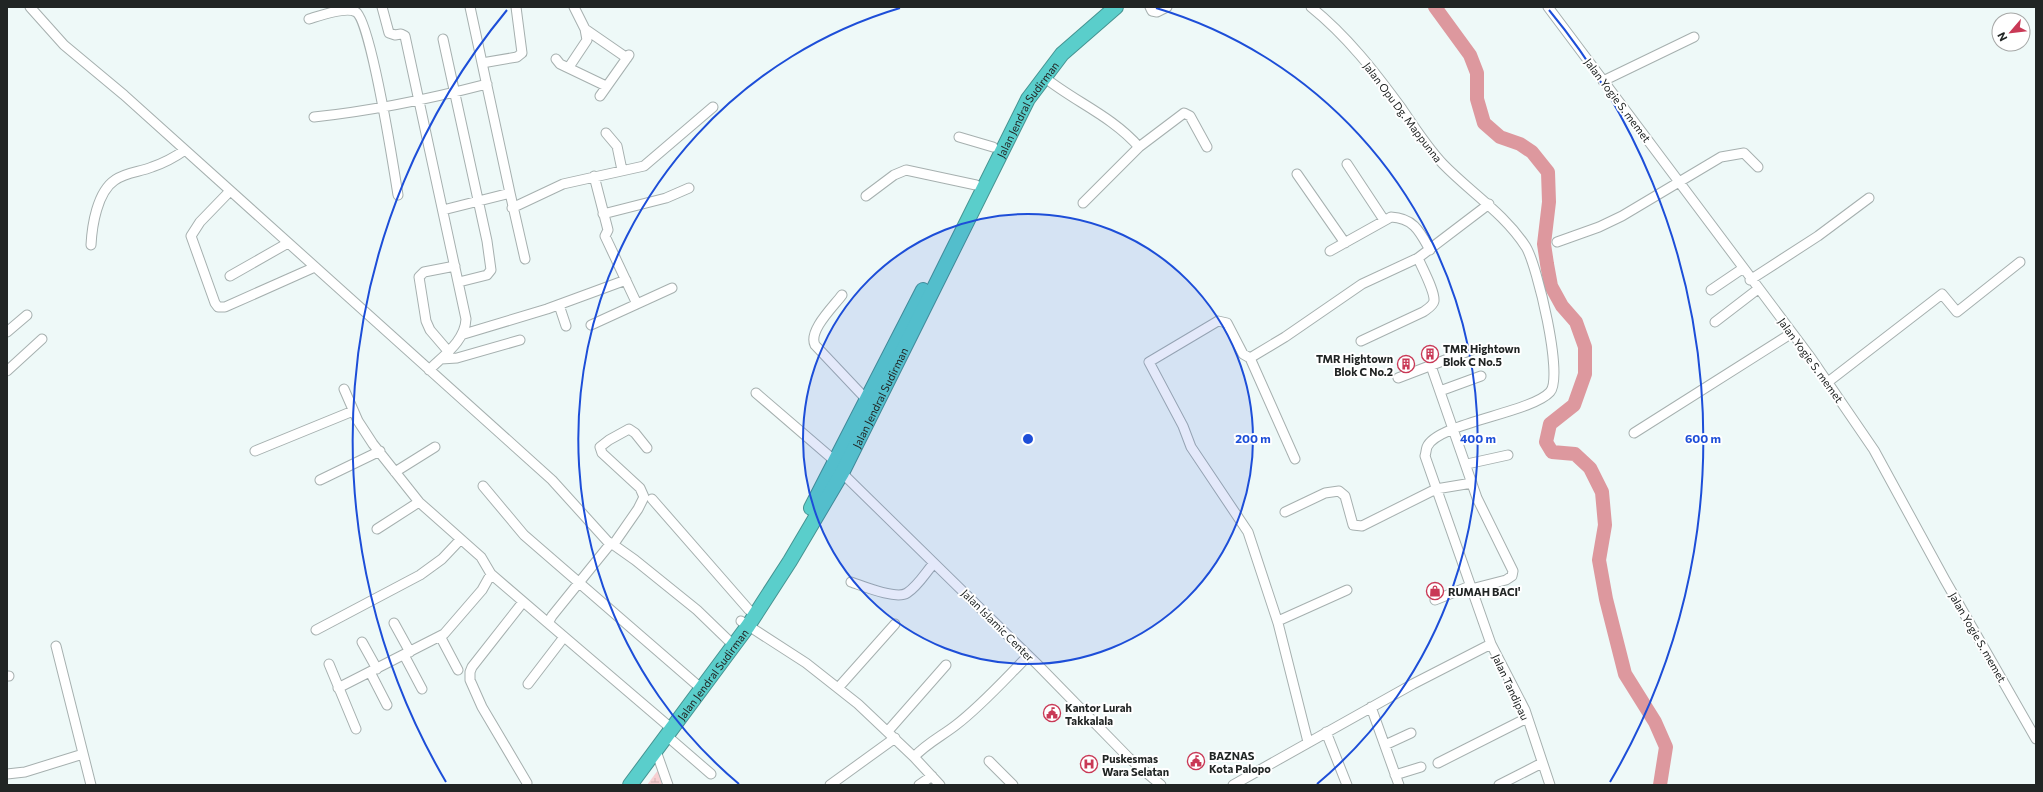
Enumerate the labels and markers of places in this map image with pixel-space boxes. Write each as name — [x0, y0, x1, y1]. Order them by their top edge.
place label: TMR Hightown Blok C No.5 — [1443, 342, 1520, 368]
building icon: TMR Hightown Blok C No.5 — [1420, 344, 1440, 364]
place label: TMR Hightown Blok C No.2 — [1316, 352, 1393, 378]
building icon: TMR Hightown Blok C No.2 — [1396, 354, 1416, 374]
centre of rings — [1021, 432, 1035, 446]
shop icon: RUMAH BACI' — [1425, 581, 1445, 601]
place label: RUMAH BACI' — [1448, 585, 1520, 598]
place label: Kantor Lurah Takkalala — [1065, 701, 1132, 727]
public building icon: Kantor Lurah Takkalala — [1042, 703, 1062, 723]
place label: BAZNAS Kota Palopo — [1209, 749, 1271, 775]
public building icon: BAZNAS Kota Palopo — [1186, 751, 1206, 771]
place label: Puskesmas Wara Selatan — [1102, 752, 1169, 778]
hospital icon: Puskesmas Wara Selatan — [1079, 754, 1099, 774]

